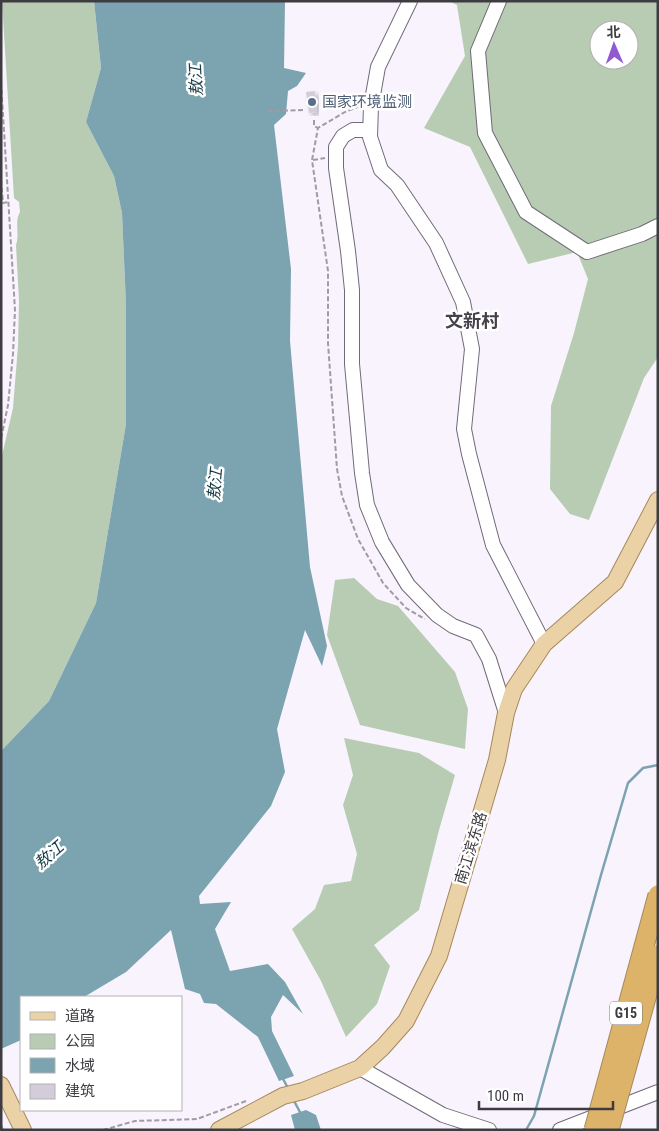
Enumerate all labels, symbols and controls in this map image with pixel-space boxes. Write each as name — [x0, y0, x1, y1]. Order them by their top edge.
north arrow — [589, 20, 639, 70]
text: 北 — [606, 24, 621, 40]
water label: 敖江 — [186, 62, 206, 96]
place label: 国家环境监测 — [322, 93, 412, 111]
marker: 国家环境监测 — [306, 96, 318, 108]
district label: 文新村 — [445, 310, 499, 331]
water label: 敖江 — [204, 465, 226, 501]
street label: 南江滨东路 — [451, 809, 491, 887]
water label: 敖江 — [31, 836, 69, 873]
legend — [20, 996, 182, 1111]
road number: G15 — [610, 1001, 642, 1024]
text: 道路 — [65, 1007, 95, 1025]
text: 公园 — [65, 1032, 95, 1050]
text: 水域 — [65, 1057, 95, 1075]
scale bar — [479, 1078, 613, 1110]
text: 建筑 — [65, 1082, 95, 1100]
text: 100 m — [487, 1087, 524, 1105]

